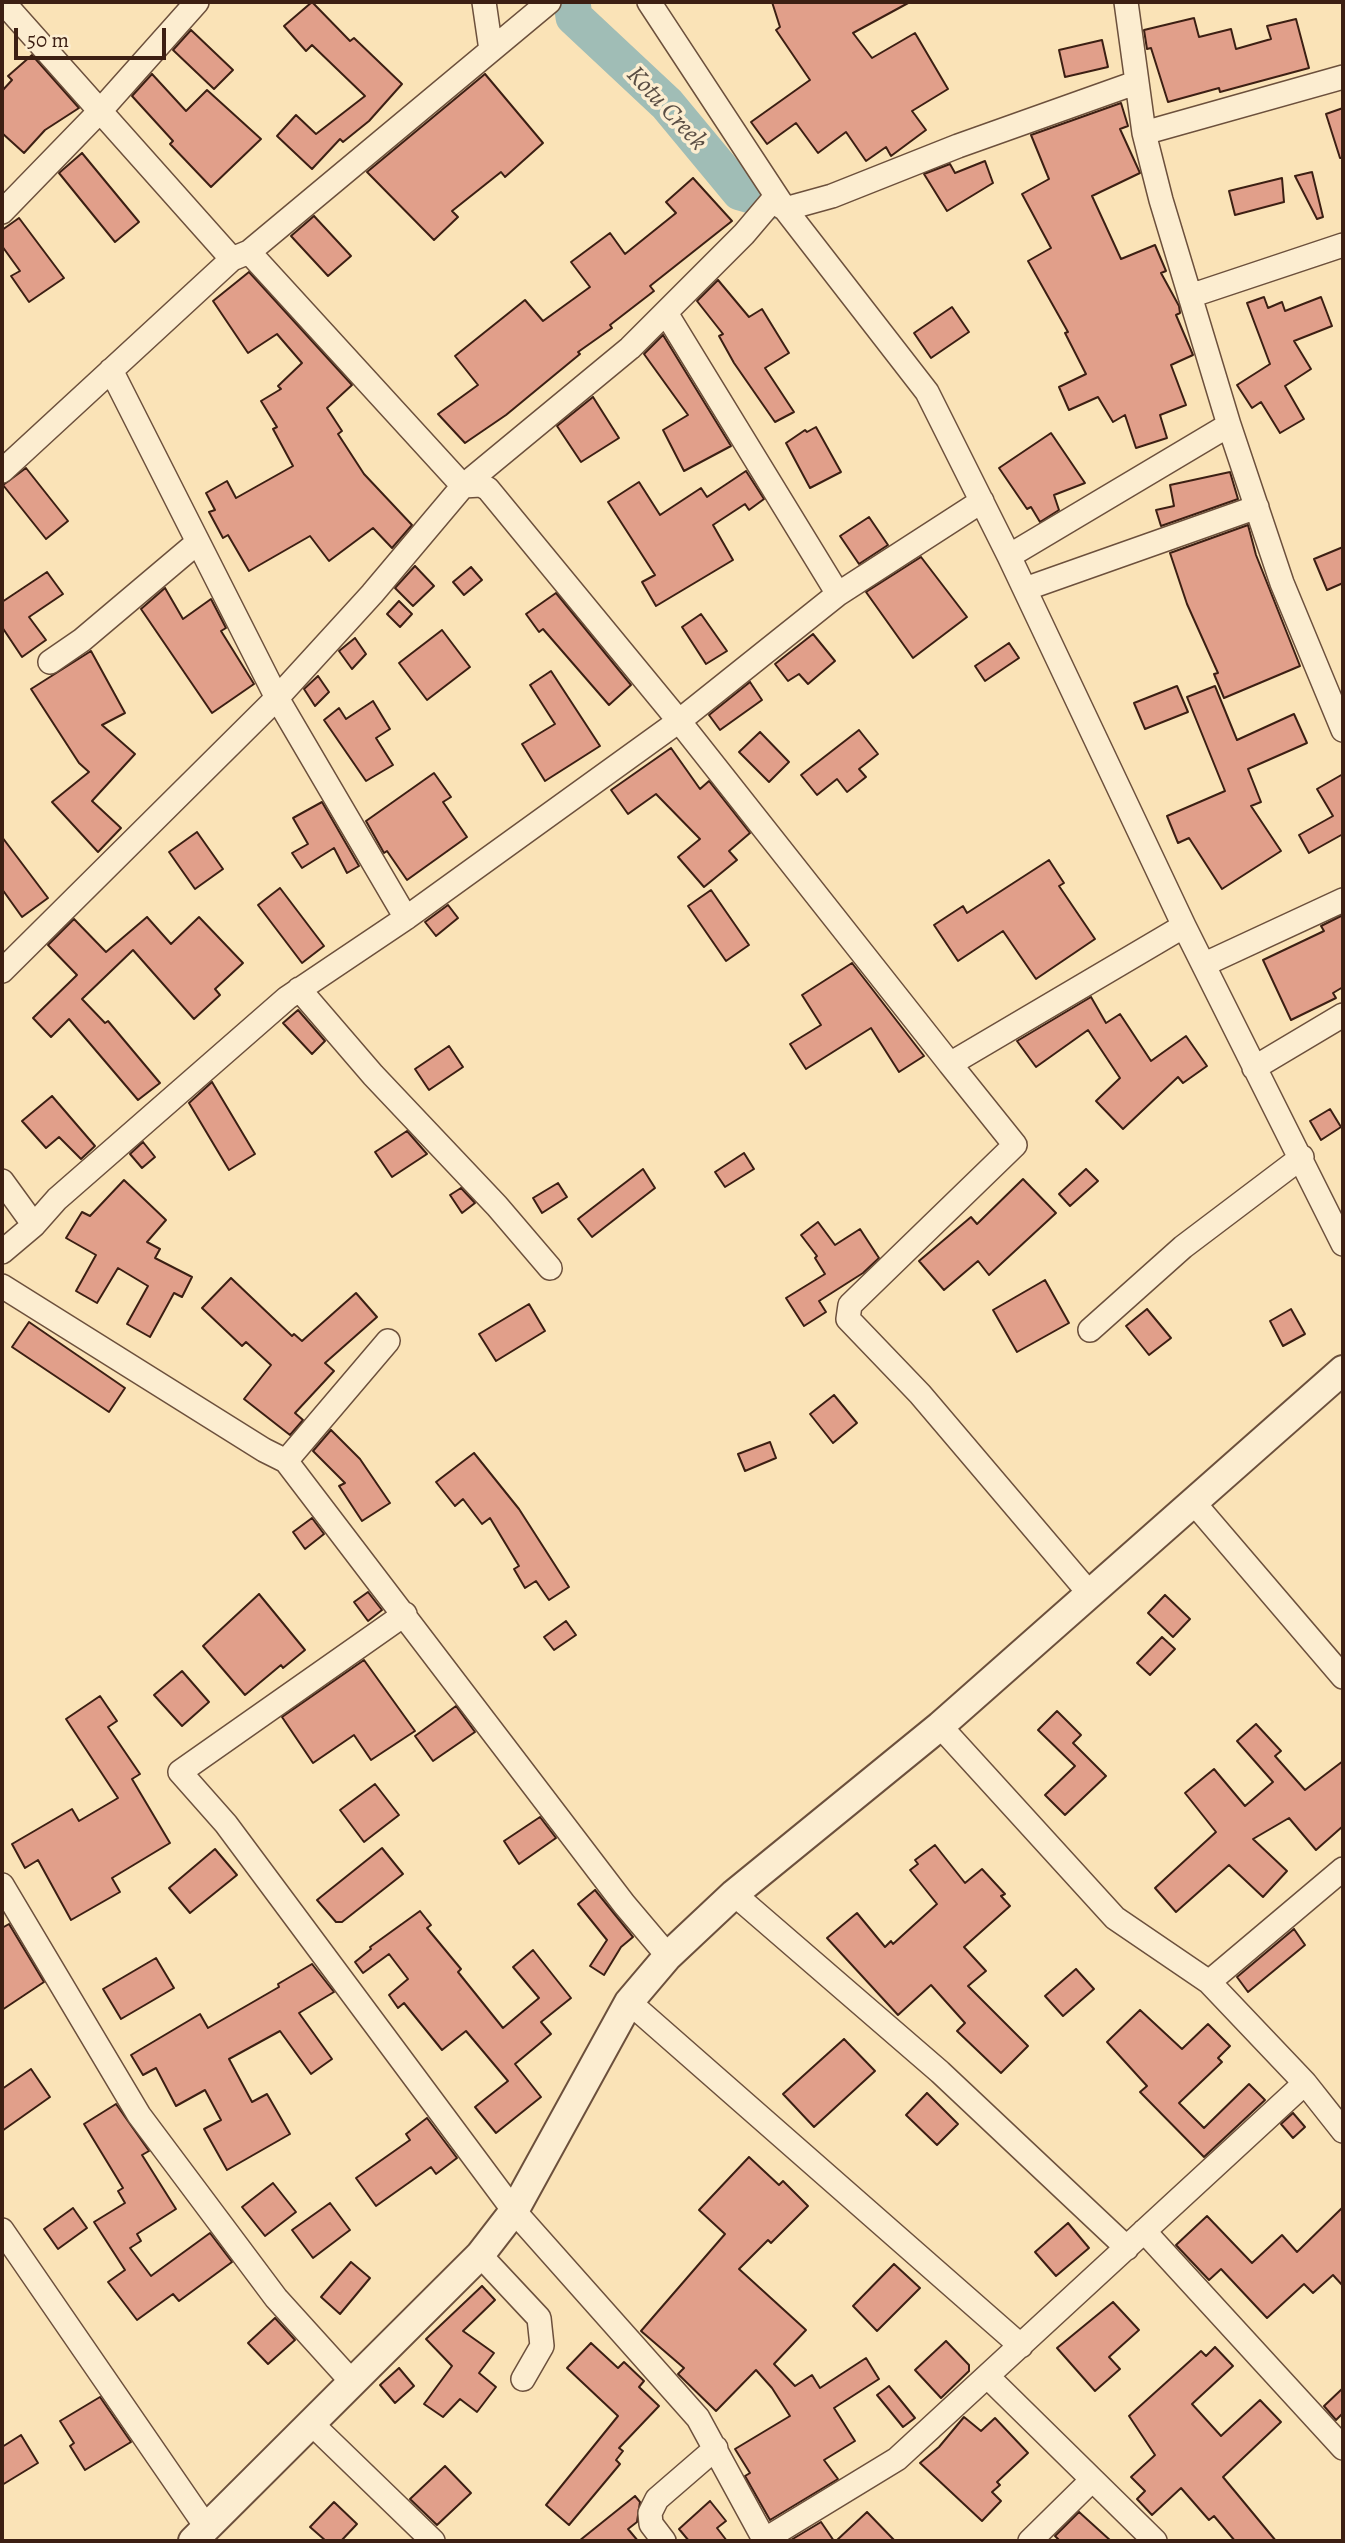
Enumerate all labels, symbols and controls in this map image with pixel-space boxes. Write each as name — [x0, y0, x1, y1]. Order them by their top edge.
scale bar — [18, 14, 170, 58]
text: 50 m — [27, 26, 69, 54]
water label: Kotu Creek — [619, 60, 713, 158]

